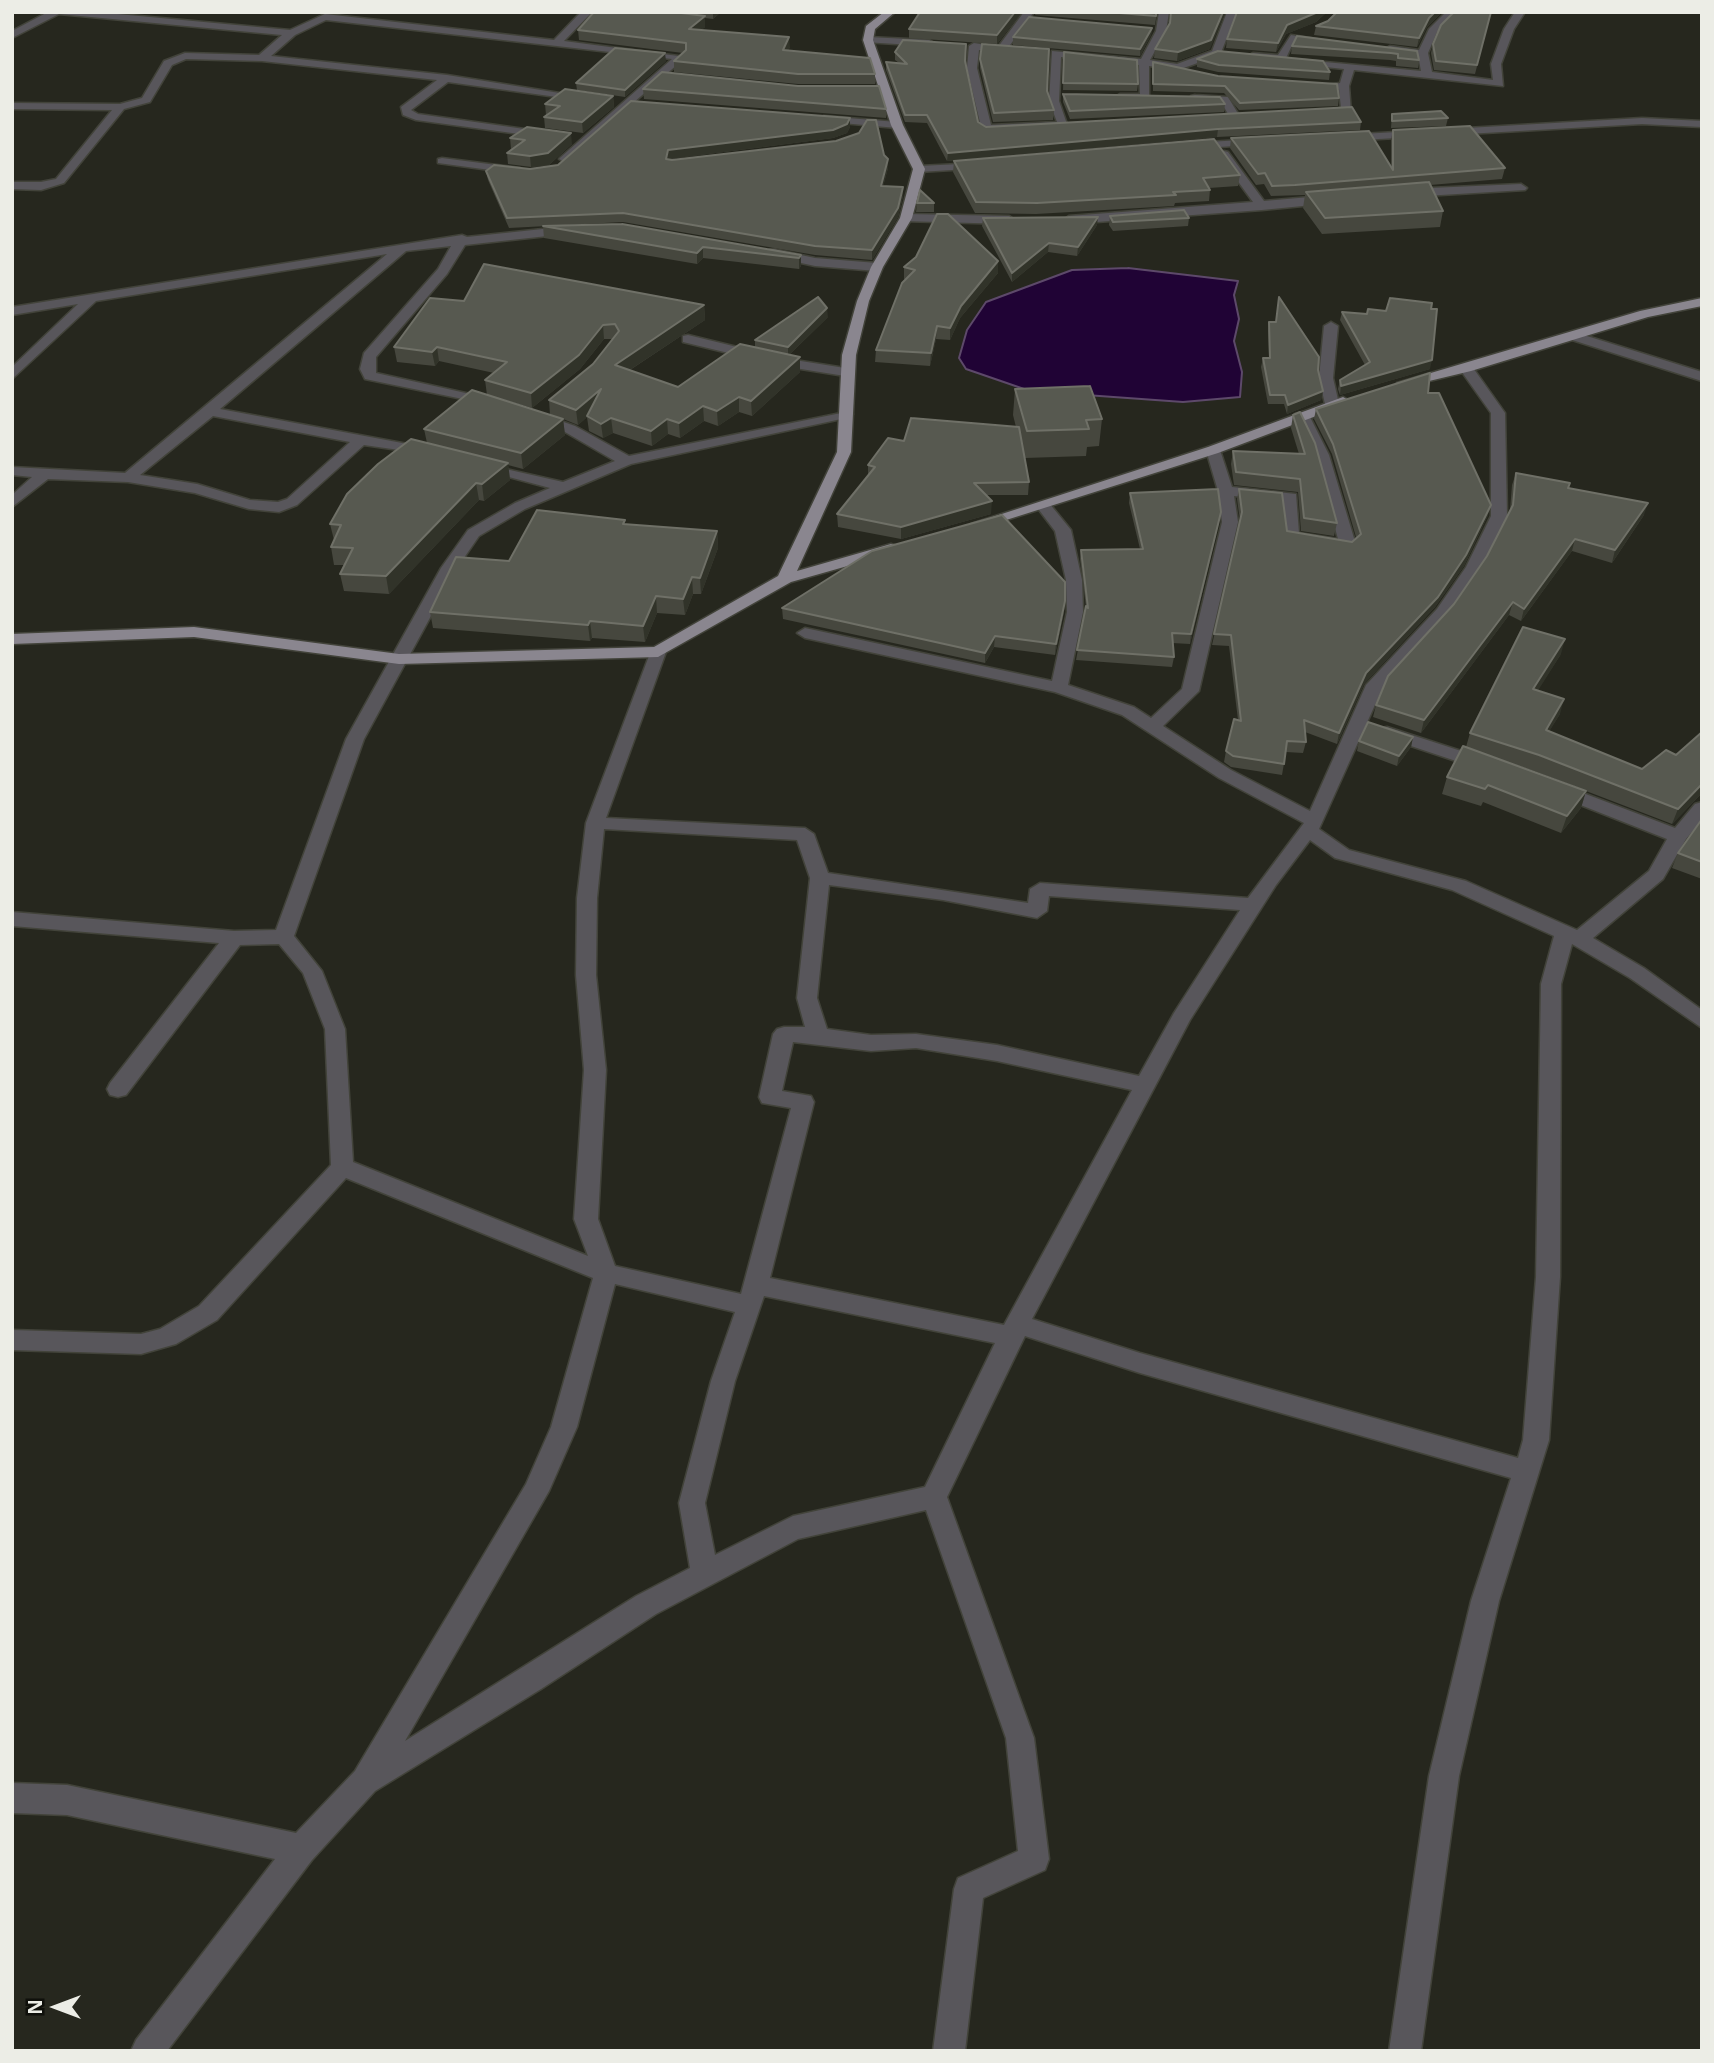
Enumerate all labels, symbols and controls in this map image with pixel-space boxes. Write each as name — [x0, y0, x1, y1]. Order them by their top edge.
north arrow — [21, 1972, 91, 2042]
text: N — [22, 1999, 48, 2015]

